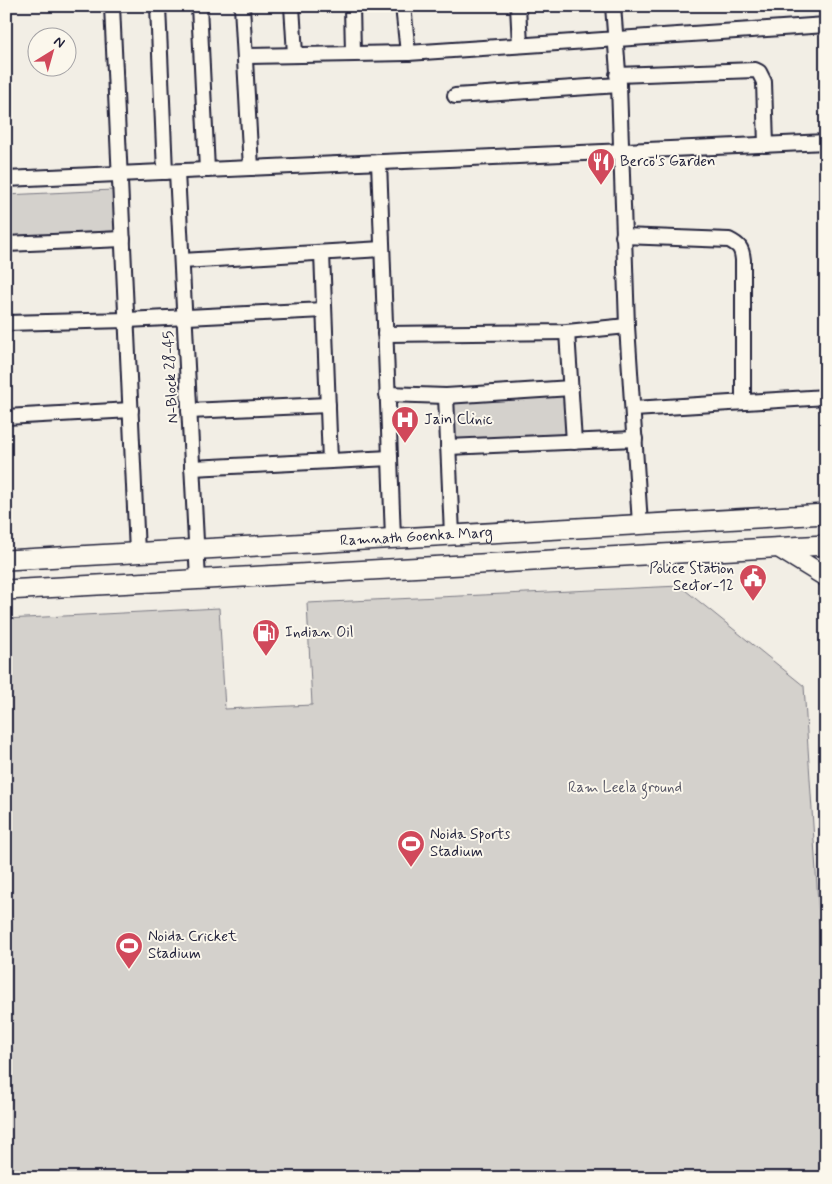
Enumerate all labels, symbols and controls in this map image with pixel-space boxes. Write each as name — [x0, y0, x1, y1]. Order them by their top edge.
north arrow — [28, 28, 78, 78]
text: N — [50, 32, 68, 52]
restaurant icon: Berco's Garden — [586, 147, 616, 186]
place label: Berco's Garden — [620, 152, 715, 172]
street label: N-Block 28-45 — [159, 330, 183, 424]
hospital icon: Jain Clinic — [390, 405, 420, 444]
place label: Jain Clinic — [424, 410, 493, 430]
street label: Ramnath Goenka Marg — [340, 523, 493, 551]
place label: Police Station Sector-12 — [649, 559, 734, 596]
public building icon: Police Station Sector-12 — [738, 563, 768, 602]
fuel station icon: Indian Oil — [251, 618, 281, 657]
place label: Indian Oil — [285, 623, 354, 643]
park label: Ram Leela ground — [568, 778, 682, 799]
place label: Noida Sports Stadium — [430, 825, 511, 862]
sports icon: Noida Sports Stadium — [396, 829, 426, 868]
place label: Noida Cricket Stadium — [148, 927, 237, 964]
sports icon: Noida Cricket Stadium — [114, 931, 144, 970]

